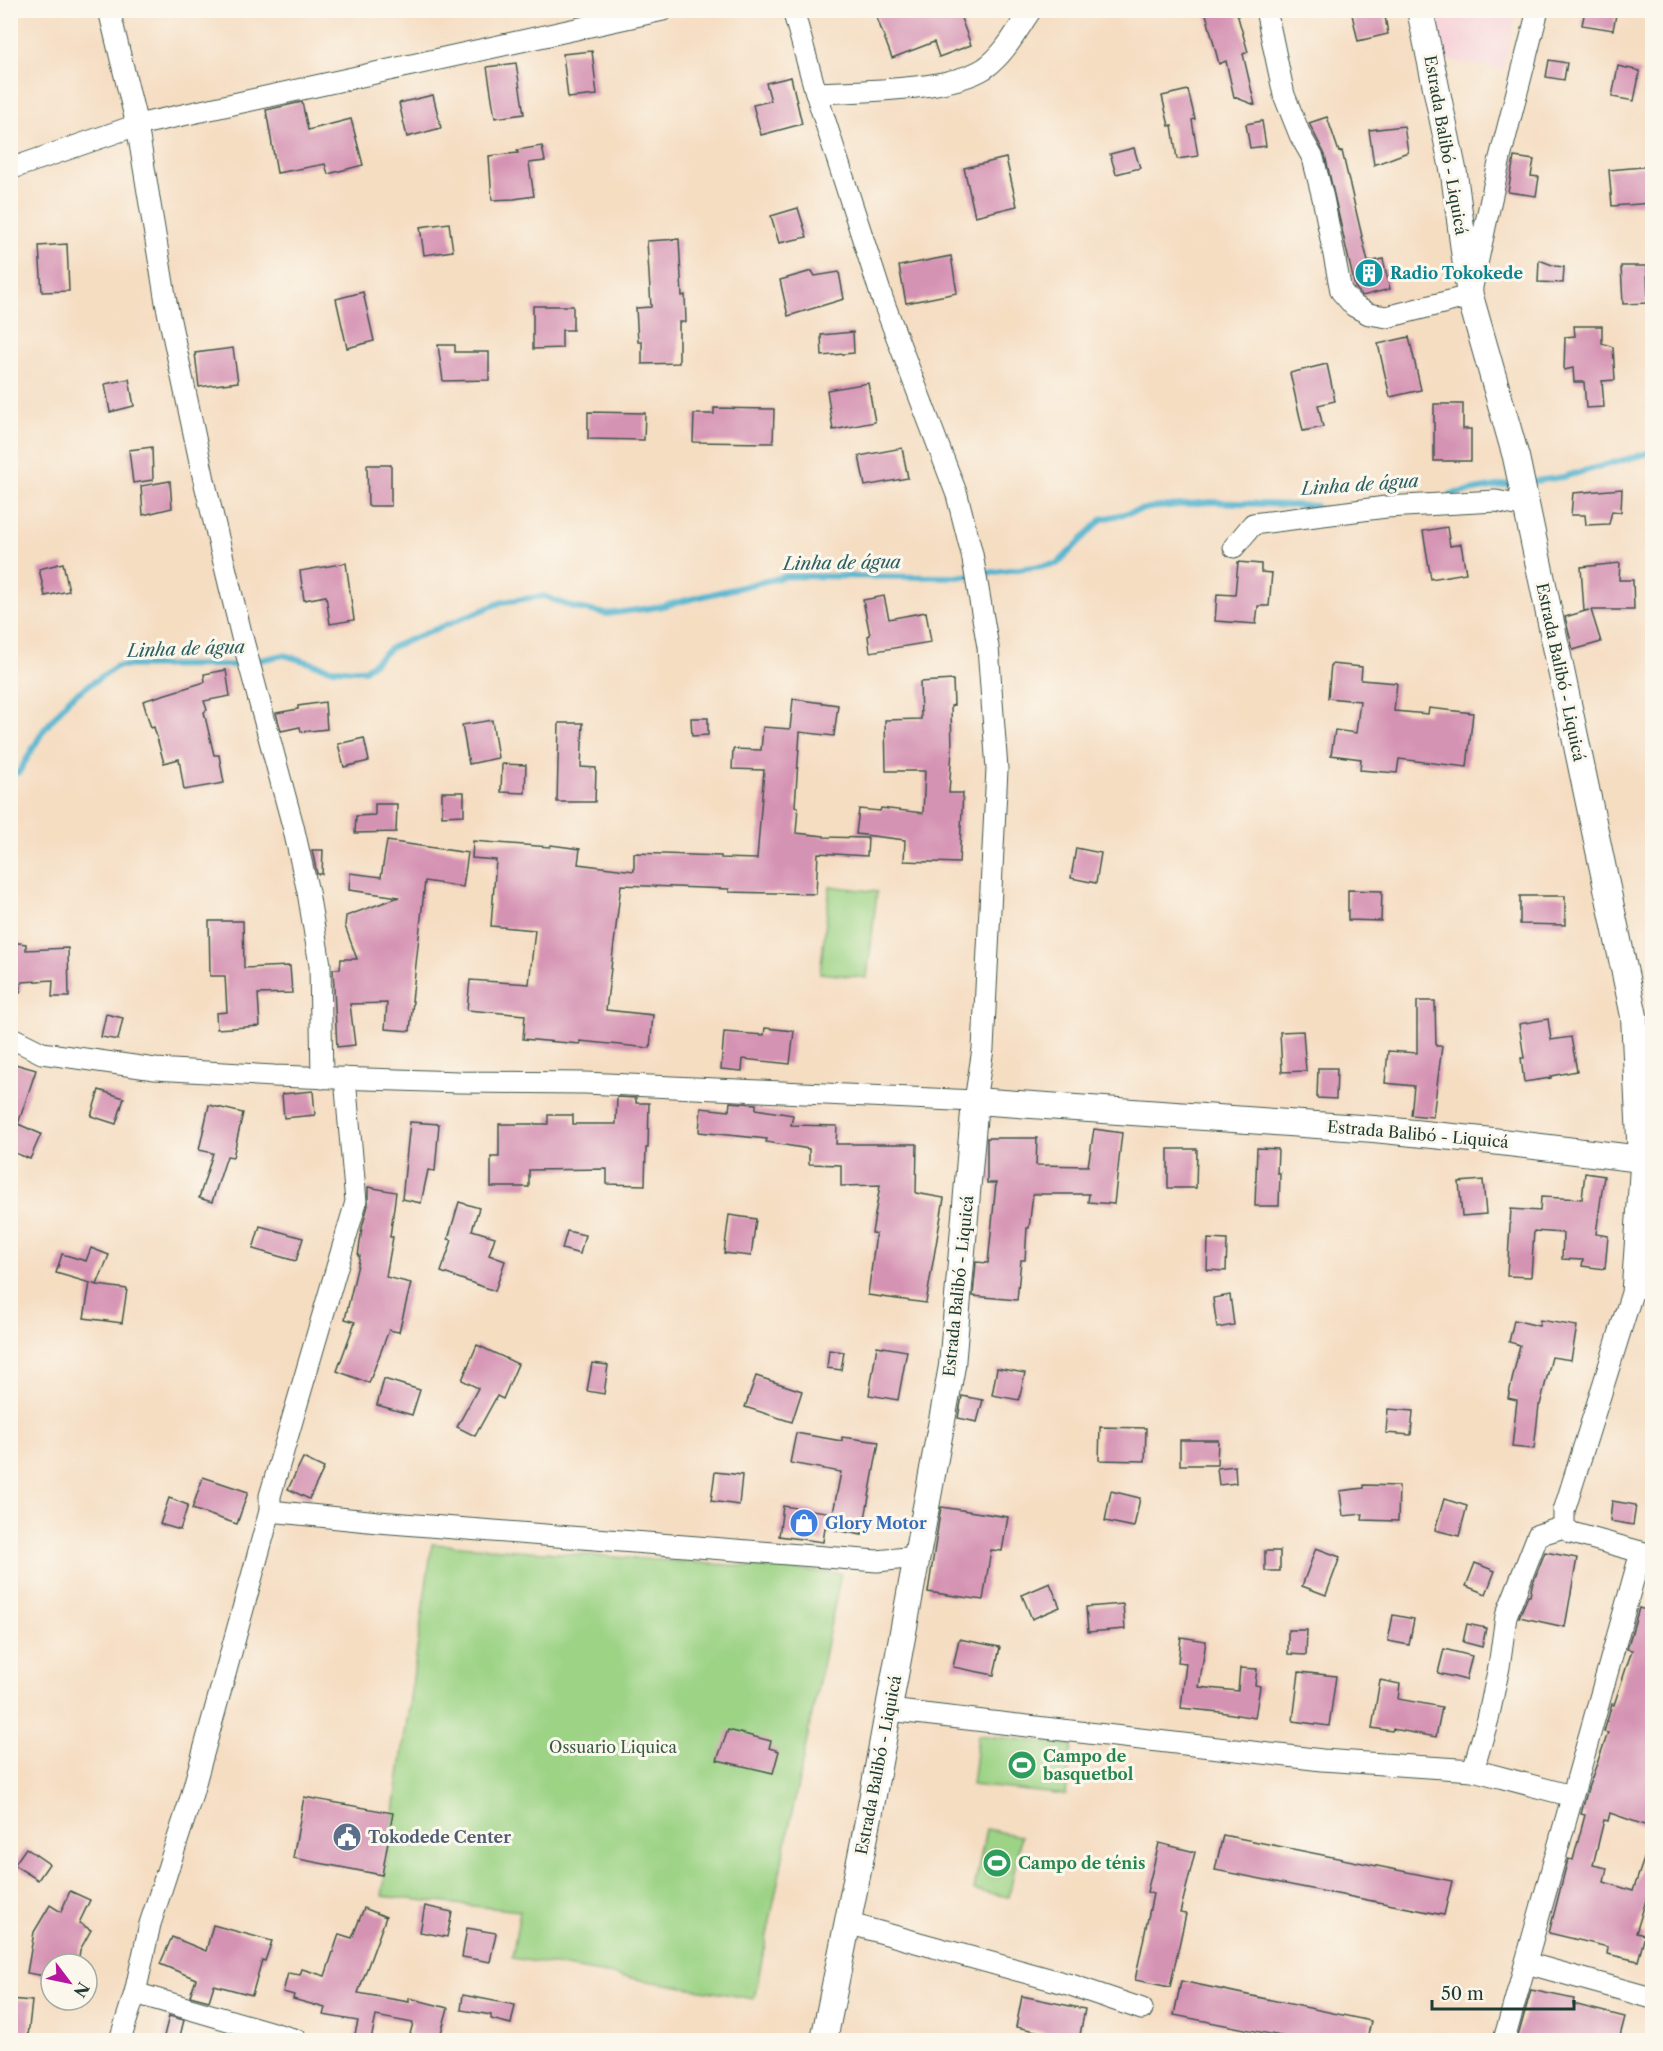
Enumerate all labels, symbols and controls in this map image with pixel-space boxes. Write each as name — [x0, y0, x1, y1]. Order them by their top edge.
street label: Estrada Balibó - Liquicá — [1420, 54, 1472, 237]
building icon: Radio Tokokede — [1353, 257, 1385, 289]
place label: Radio Tokokede — [1390, 263, 1523, 283]
water label: Linha de água — [1298, 470, 1420, 500]
water label: Linha de água — [781, 551, 901, 575]
street label: Estrada Balibó - Liquicá — [1532, 581, 1590, 764]
water label: Linha de água — [125, 636, 246, 662]
street label: Estrada Balibó - Liquicá — [1326, 1116, 1510, 1152]
street label: Estrada Balibó - Liquicá — [939, 1194, 978, 1378]
shop icon: Glory Motor — [788, 1507, 820, 1539]
place label: Glory Motor — [825, 1513, 927, 1533]
street label: Estrada Balibó - Liquicá — [851, 1673, 905, 1856]
park label: Ossuario Liquica — [549, 1737, 677, 1757]
place label: Campo de basquetbol — [1042, 1746, 1134, 1784]
sports icon: Campo de basquetbol — [1006, 1749, 1038, 1781]
public building icon: Tokodede Center — [331, 1821, 363, 1853]
place label: Tokodede Center — [368, 1827, 511, 1847]
sports icon: Campo de ténis — [981, 1847, 1013, 1879]
place label: Campo de ténis — [1018, 1853, 1145, 1873]
north arrow — [39, 1952, 99, 2012]
scale bar — [1432, 1973, 1574, 2011]
text: N — [70, 1979, 94, 2001]
text: 50 m — [1441, 1983, 1484, 2005]

